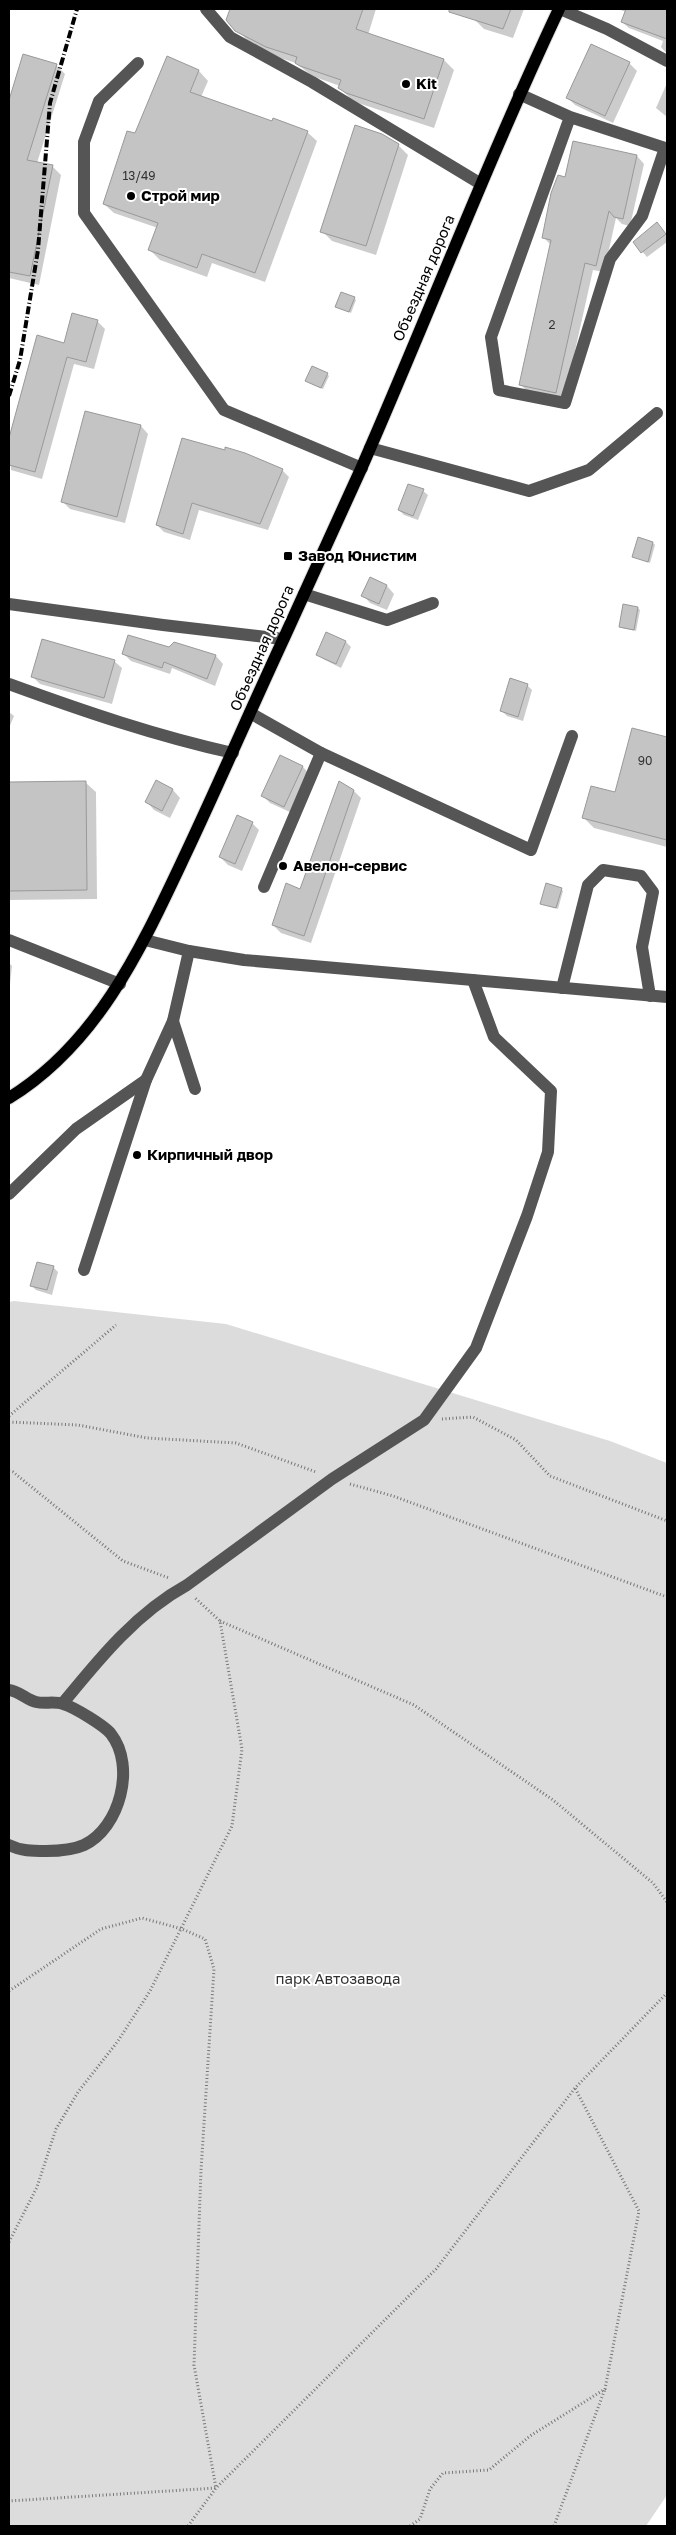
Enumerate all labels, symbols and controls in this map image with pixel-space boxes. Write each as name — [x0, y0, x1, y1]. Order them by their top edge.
place label: Kit — [416, 74, 437, 92]
marker: Kit — [400, 78, 412, 90]
house number: 13/49 — [122, 168, 156, 183]
place label: Строй мир — [141, 186, 220, 204]
marker: Строй мир — [125, 190, 137, 202]
street label: Объездная дорога — [388, 211, 458, 344]
house number: 2 — [549, 317, 556, 332]
place label: Завод Юнистим — [298, 546, 417, 564]
marker: Завод Юнистим — [282, 550, 294, 562]
street label: Объездная дорога — [225, 582, 297, 713]
house number: 90 — [638, 753, 652, 768]
place label: Авелон-сервис — [293, 856, 407, 874]
marker: Авелон-сервис — [277, 860, 289, 872]
place label: Кирпичный двор — [147, 1145, 273, 1163]
marker: Кирпичный двор — [131, 1149, 143, 1161]
park label: парк Автозавода — [275, 1969, 401, 1987]

